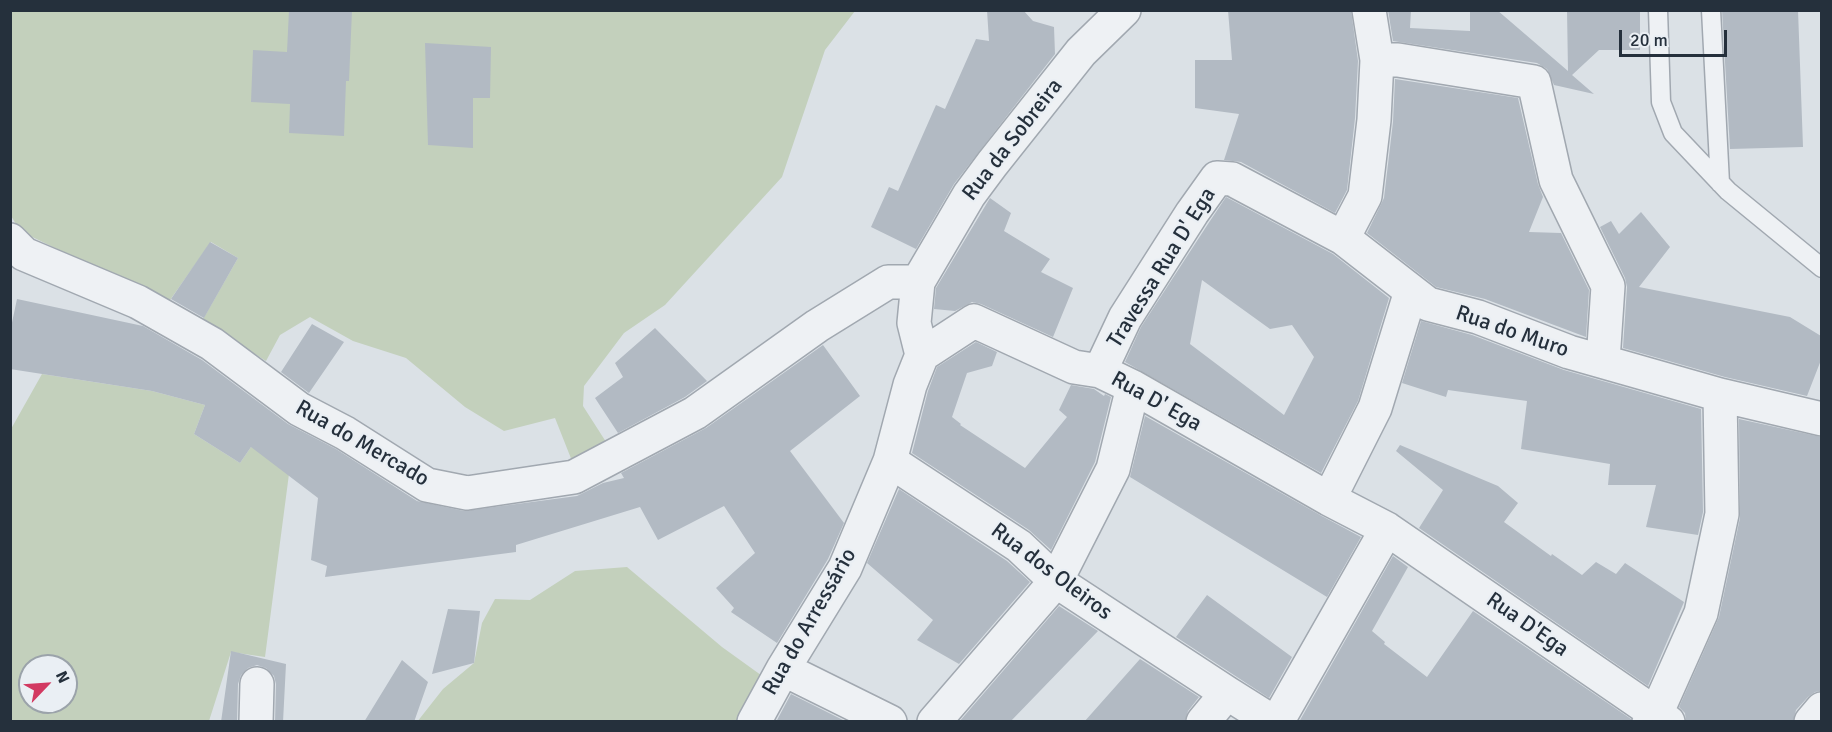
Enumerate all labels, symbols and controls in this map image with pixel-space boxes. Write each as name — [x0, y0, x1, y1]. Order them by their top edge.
scale bar — [1622, 18, 1730, 56]
text: 20 m — [1630, 29, 1668, 51]
street label: Rua da Sobreira — [957, 74, 1069, 206]
street label: Travessa Rua D' Ega — [1102, 183, 1222, 353]
street label: Rua do Muro — [1452, 300, 1572, 364]
street label: Rua D' Ega — [1106, 366, 1206, 438]
street label: Rua do Mercado — [291, 395, 433, 493]
street label: Rua dos Oleiros — [985, 518, 1117, 626]
street label: Rua do Arressário — [757, 544, 863, 700]
street label: Rua D'Ega — [1481, 587, 1573, 663]
north arrow — [18, 654, 78, 714]
text: N — [51, 668, 74, 687]

